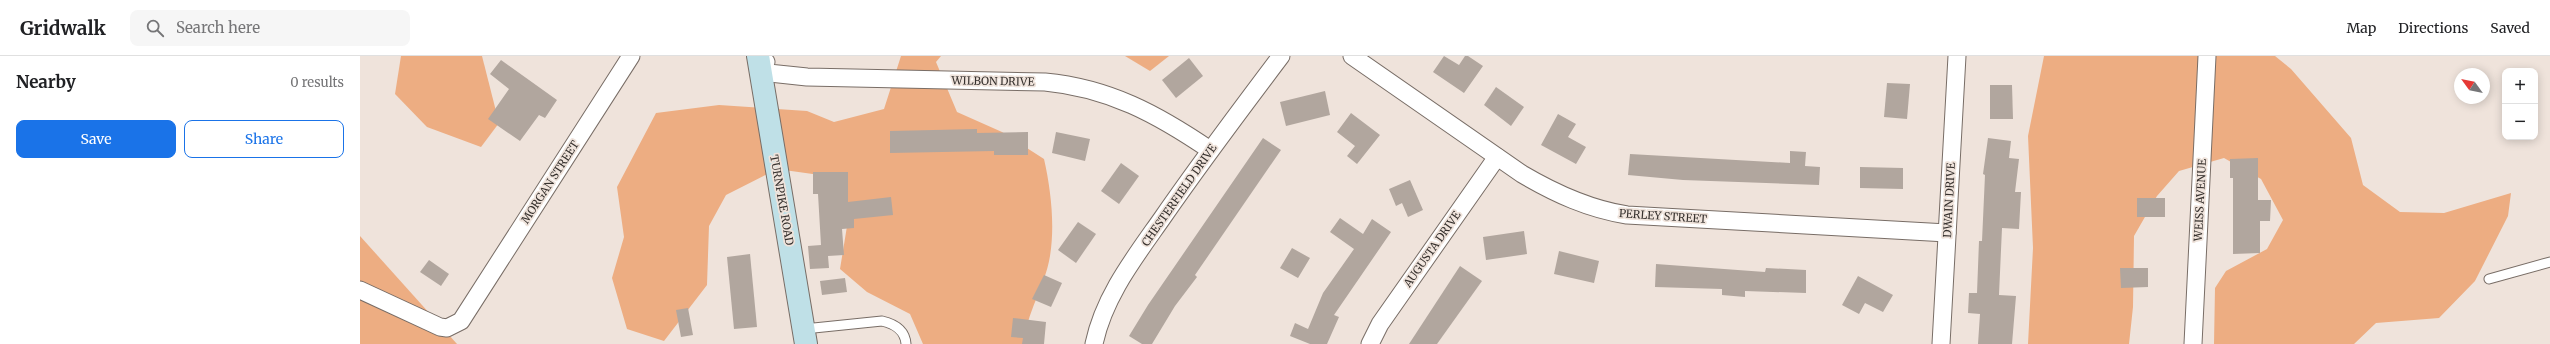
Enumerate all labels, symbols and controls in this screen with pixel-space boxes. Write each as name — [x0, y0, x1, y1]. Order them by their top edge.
search box — [130, 10, 410, 46]
text: Gridwalk — [20, 16, 106, 40]
icon: search — [144, 17, 166, 39]
text: Search here — [176, 18, 260, 37]
text: Map — [2346, 19, 2376, 37]
text: Directions — [2398, 19, 2468, 37]
text: Saved — [2490, 19, 2530, 37]
north arrow — [2454, 68, 2490, 104]
map controls — [2502, 68, 2538, 140]
button: + — [2502, 68, 2538, 104]
text: Nearby — [16, 71, 76, 93]
street label: WILBON DRIVE — [950, 73, 1035, 89]
text: 0 results — [290, 74, 344, 91]
button: − — [2502, 104, 2538, 140]
button: Save — [16, 120, 176, 158]
button: Share — [184, 120, 344, 158]
street label: MORGAN STREET — [518, 138, 582, 226]
street label: CHESTERFIELD DRIVE — [1138, 141, 1220, 249]
street label: TURNPIKE ROAD — [767, 153, 797, 247]
street label: WEISS AVENUE — [2191, 158, 2209, 243]
street label: DWAIN DRIVE — [1940, 162, 1958, 238]
street label: PERLEY STREET — [1619, 206, 1708, 226]
street label: AUGUSTA DRIVE — [1400, 208, 1463, 291]

